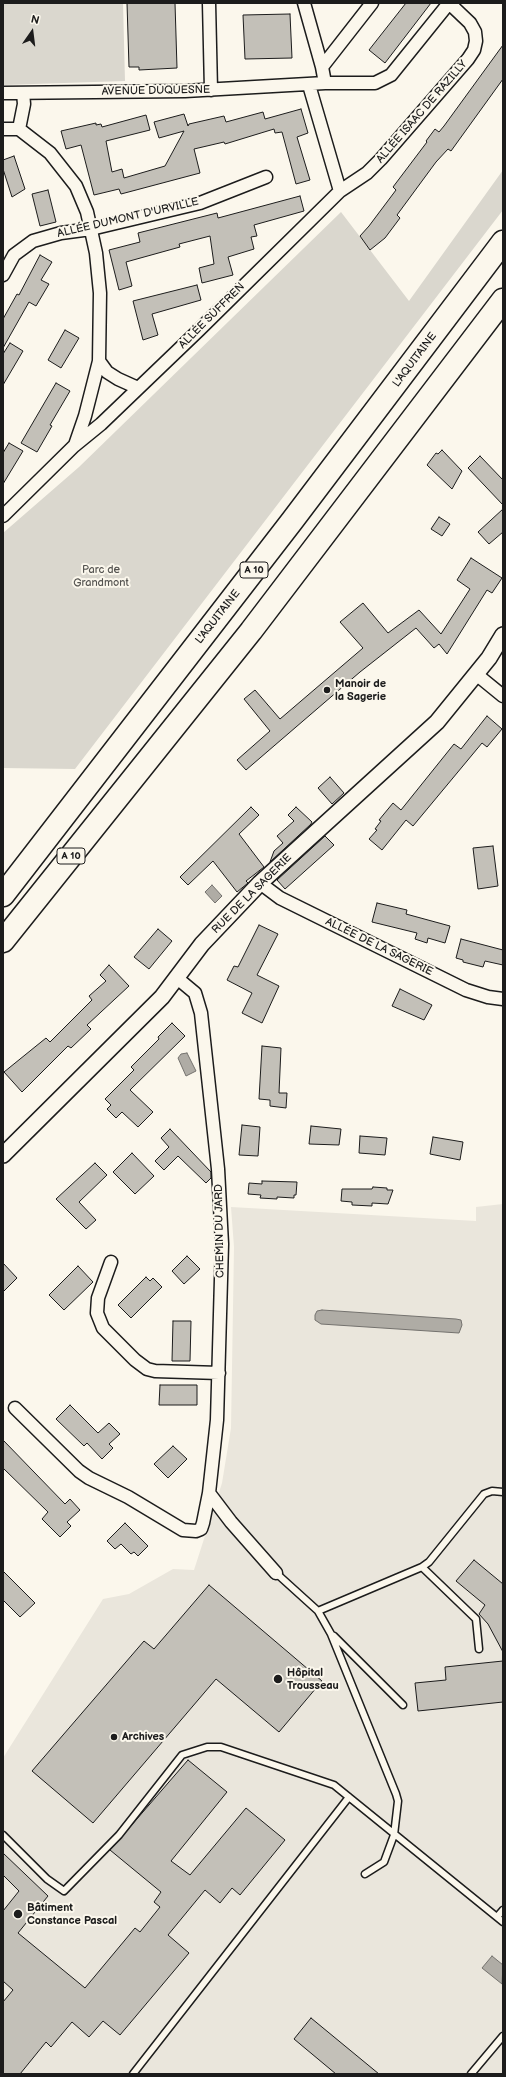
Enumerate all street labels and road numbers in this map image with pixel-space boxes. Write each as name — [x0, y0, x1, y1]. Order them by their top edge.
street label: ALLÉE ISAAC DE RAZILLY — [374, 58, 470, 166]
street label: AVENUE DUQUESNE — [102, 83, 210, 99]
street label: ALLÉE DUMONT D'URVILLE — [56, 195, 200, 241]
street label: ALLÉE SUFFREN — [176, 280, 248, 352]
street label: L'AQUITAINE — [390, 330, 440, 390]
road number: A 10 — [240, 562, 268, 578]
street label: L'AQUITAINE — [193, 587, 243, 647]
road number: A 10 — [57, 848, 85, 864]
street label: RUE DE LA SAGERIE — [209, 851, 295, 937]
street label: ALLÉE DE LA SAGERIE — [323, 915, 435, 979]
street label: CHEMIN DU JARD — [213, 1184, 227, 1278]

